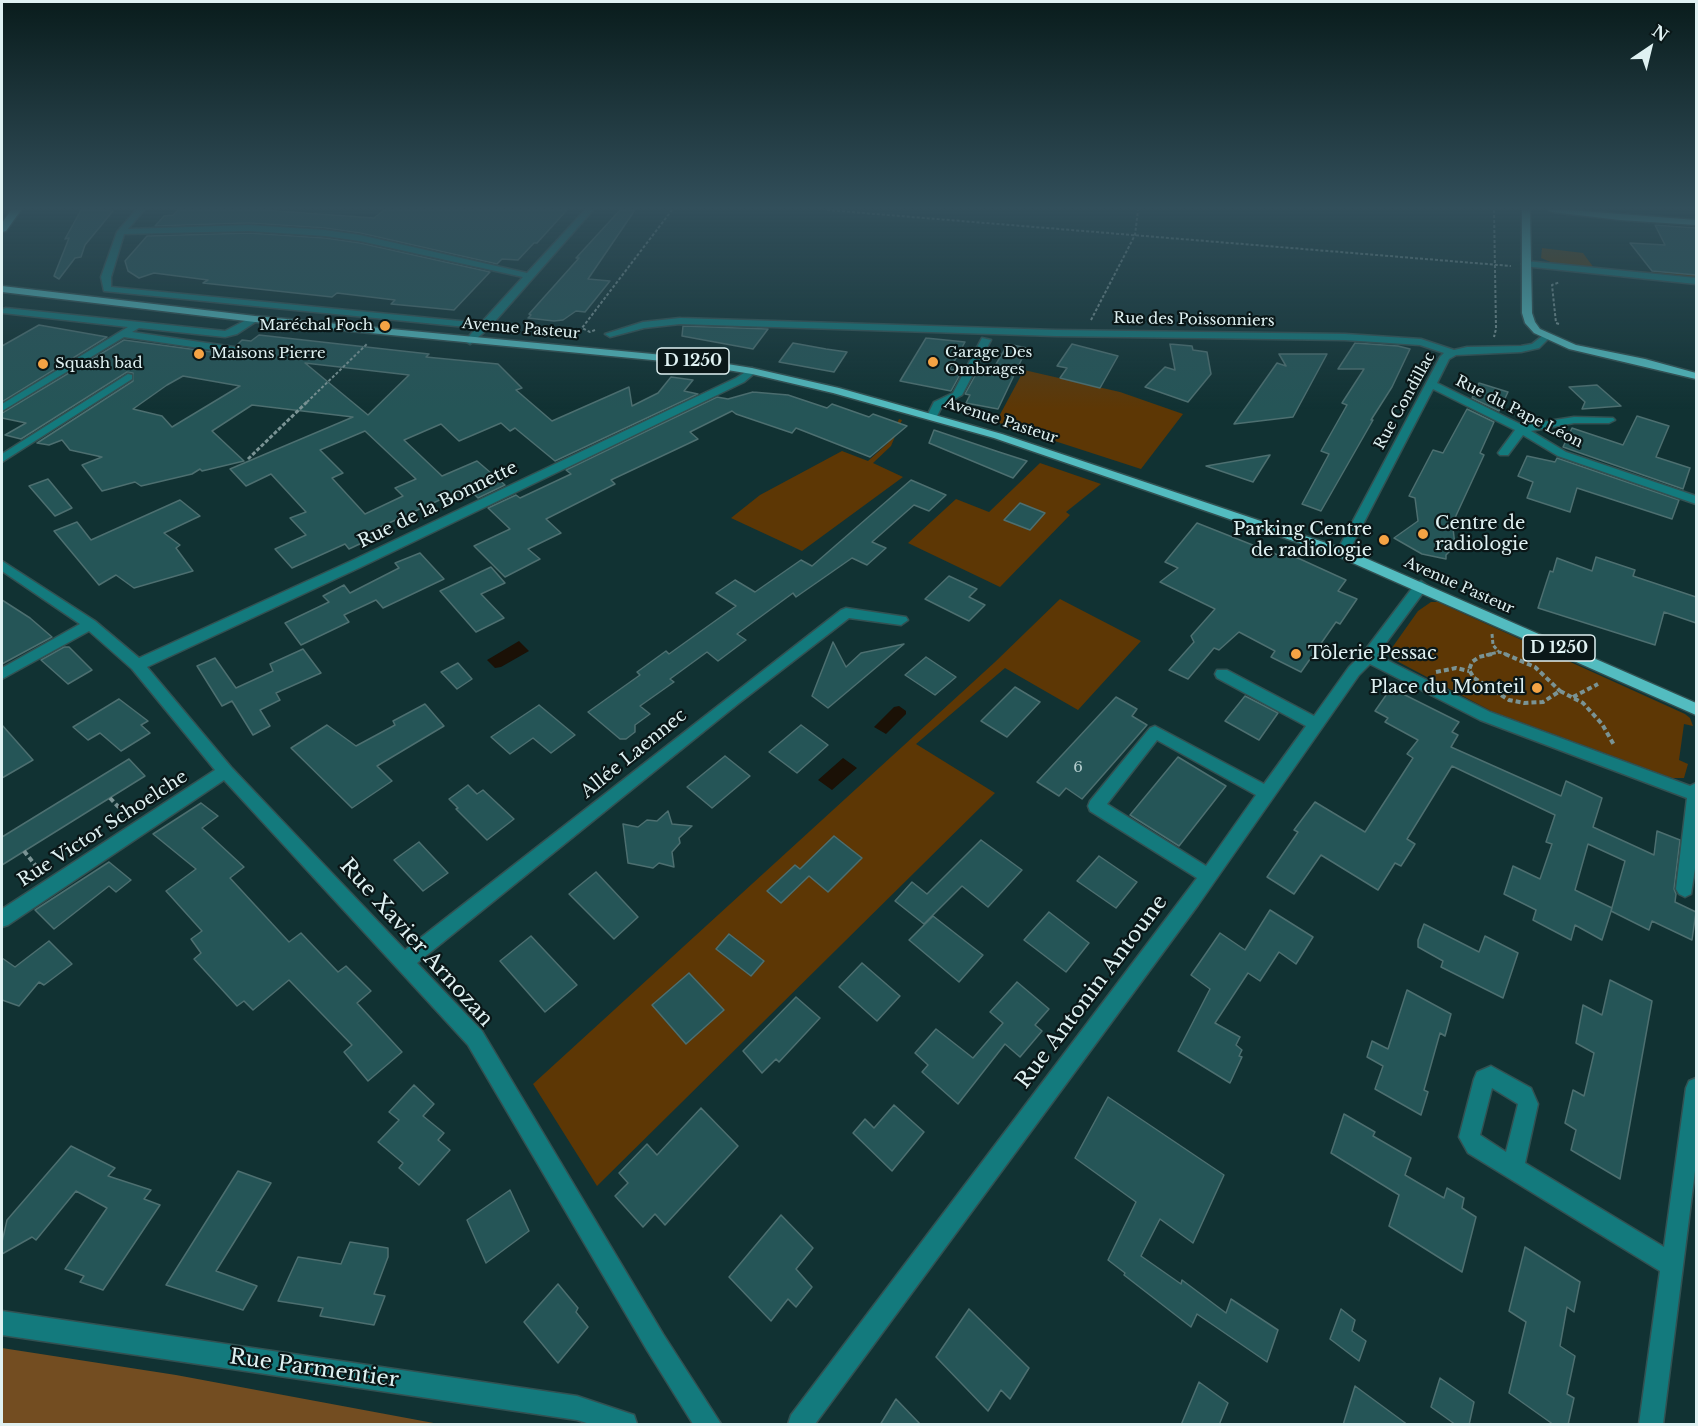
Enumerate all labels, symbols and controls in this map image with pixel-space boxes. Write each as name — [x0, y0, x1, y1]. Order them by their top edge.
north arrow — [1620, 18, 1680, 78]
text: N — [1648, 21, 1672, 46]
street label: Rue des Poissonniers — [1113, 310, 1275, 330]
street label: Avenue Pasteur — [461, 315, 581, 343]
place label: Maréchal Foch — [259, 317, 373, 335]
marker: Maréchal Foch — [378, 319, 392, 333]
place label: Garage Des Ombrages — [945, 344, 1032, 379]
place label: Maisons Pierre — [211, 345, 326, 363]
marker: Maisons Pierre — [192, 347, 206, 361]
road number: D 1250 — [657, 348, 729, 374]
street label: Rue Condillac — [1371, 349, 1439, 453]
place label: Squash bad — [55, 355, 143, 373]
marker: Garage Des Ombrages — [926, 355, 940, 369]
marker: Squash bad — [36, 357, 50, 371]
street label: Rue du Pape Léon — [1452, 372, 1586, 452]
street label: Avenue Pasteur — [942, 394, 1060, 448]
street label: Rue de la Bonnette — [355, 457, 521, 553]
place label: Centre de radiologie — [1435, 513, 1528, 556]
place label: Parking Centre de radiologie — [1233, 519, 1372, 562]
marker: Centre de radiologie — [1416, 527, 1430, 541]
marker: Parking Centre de radiologie — [1377, 533, 1391, 547]
street label: Avenue Pasteur — [1401, 554, 1517, 618]
road number: D 1250 — [1523, 635, 1595, 661]
place label: Tôlerie Pessac — [1308, 643, 1437, 665]
marker: Tôlerie Pessac — [1289, 647, 1303, 661]
place label: Place du Monteil — [1370, 677, 1525, 699]
marker: Place du Monteil — [1530, 681, 1544, 695]
street label: Allée Laennec — [577, 705, 691, 803]
house number: 6 — [1073, 759, 1083, 777]
street label: Rue Victor Schoelche — [14, 766, 192, 892]
street label: Rue Xavier Arnozan — [334, 854, 498, 1032]
street label: Rue Antonin Antoune — [1011, 890, 1173, 1094]
street label: Rue Parmentier — [228, 1345, 400, 1393]

